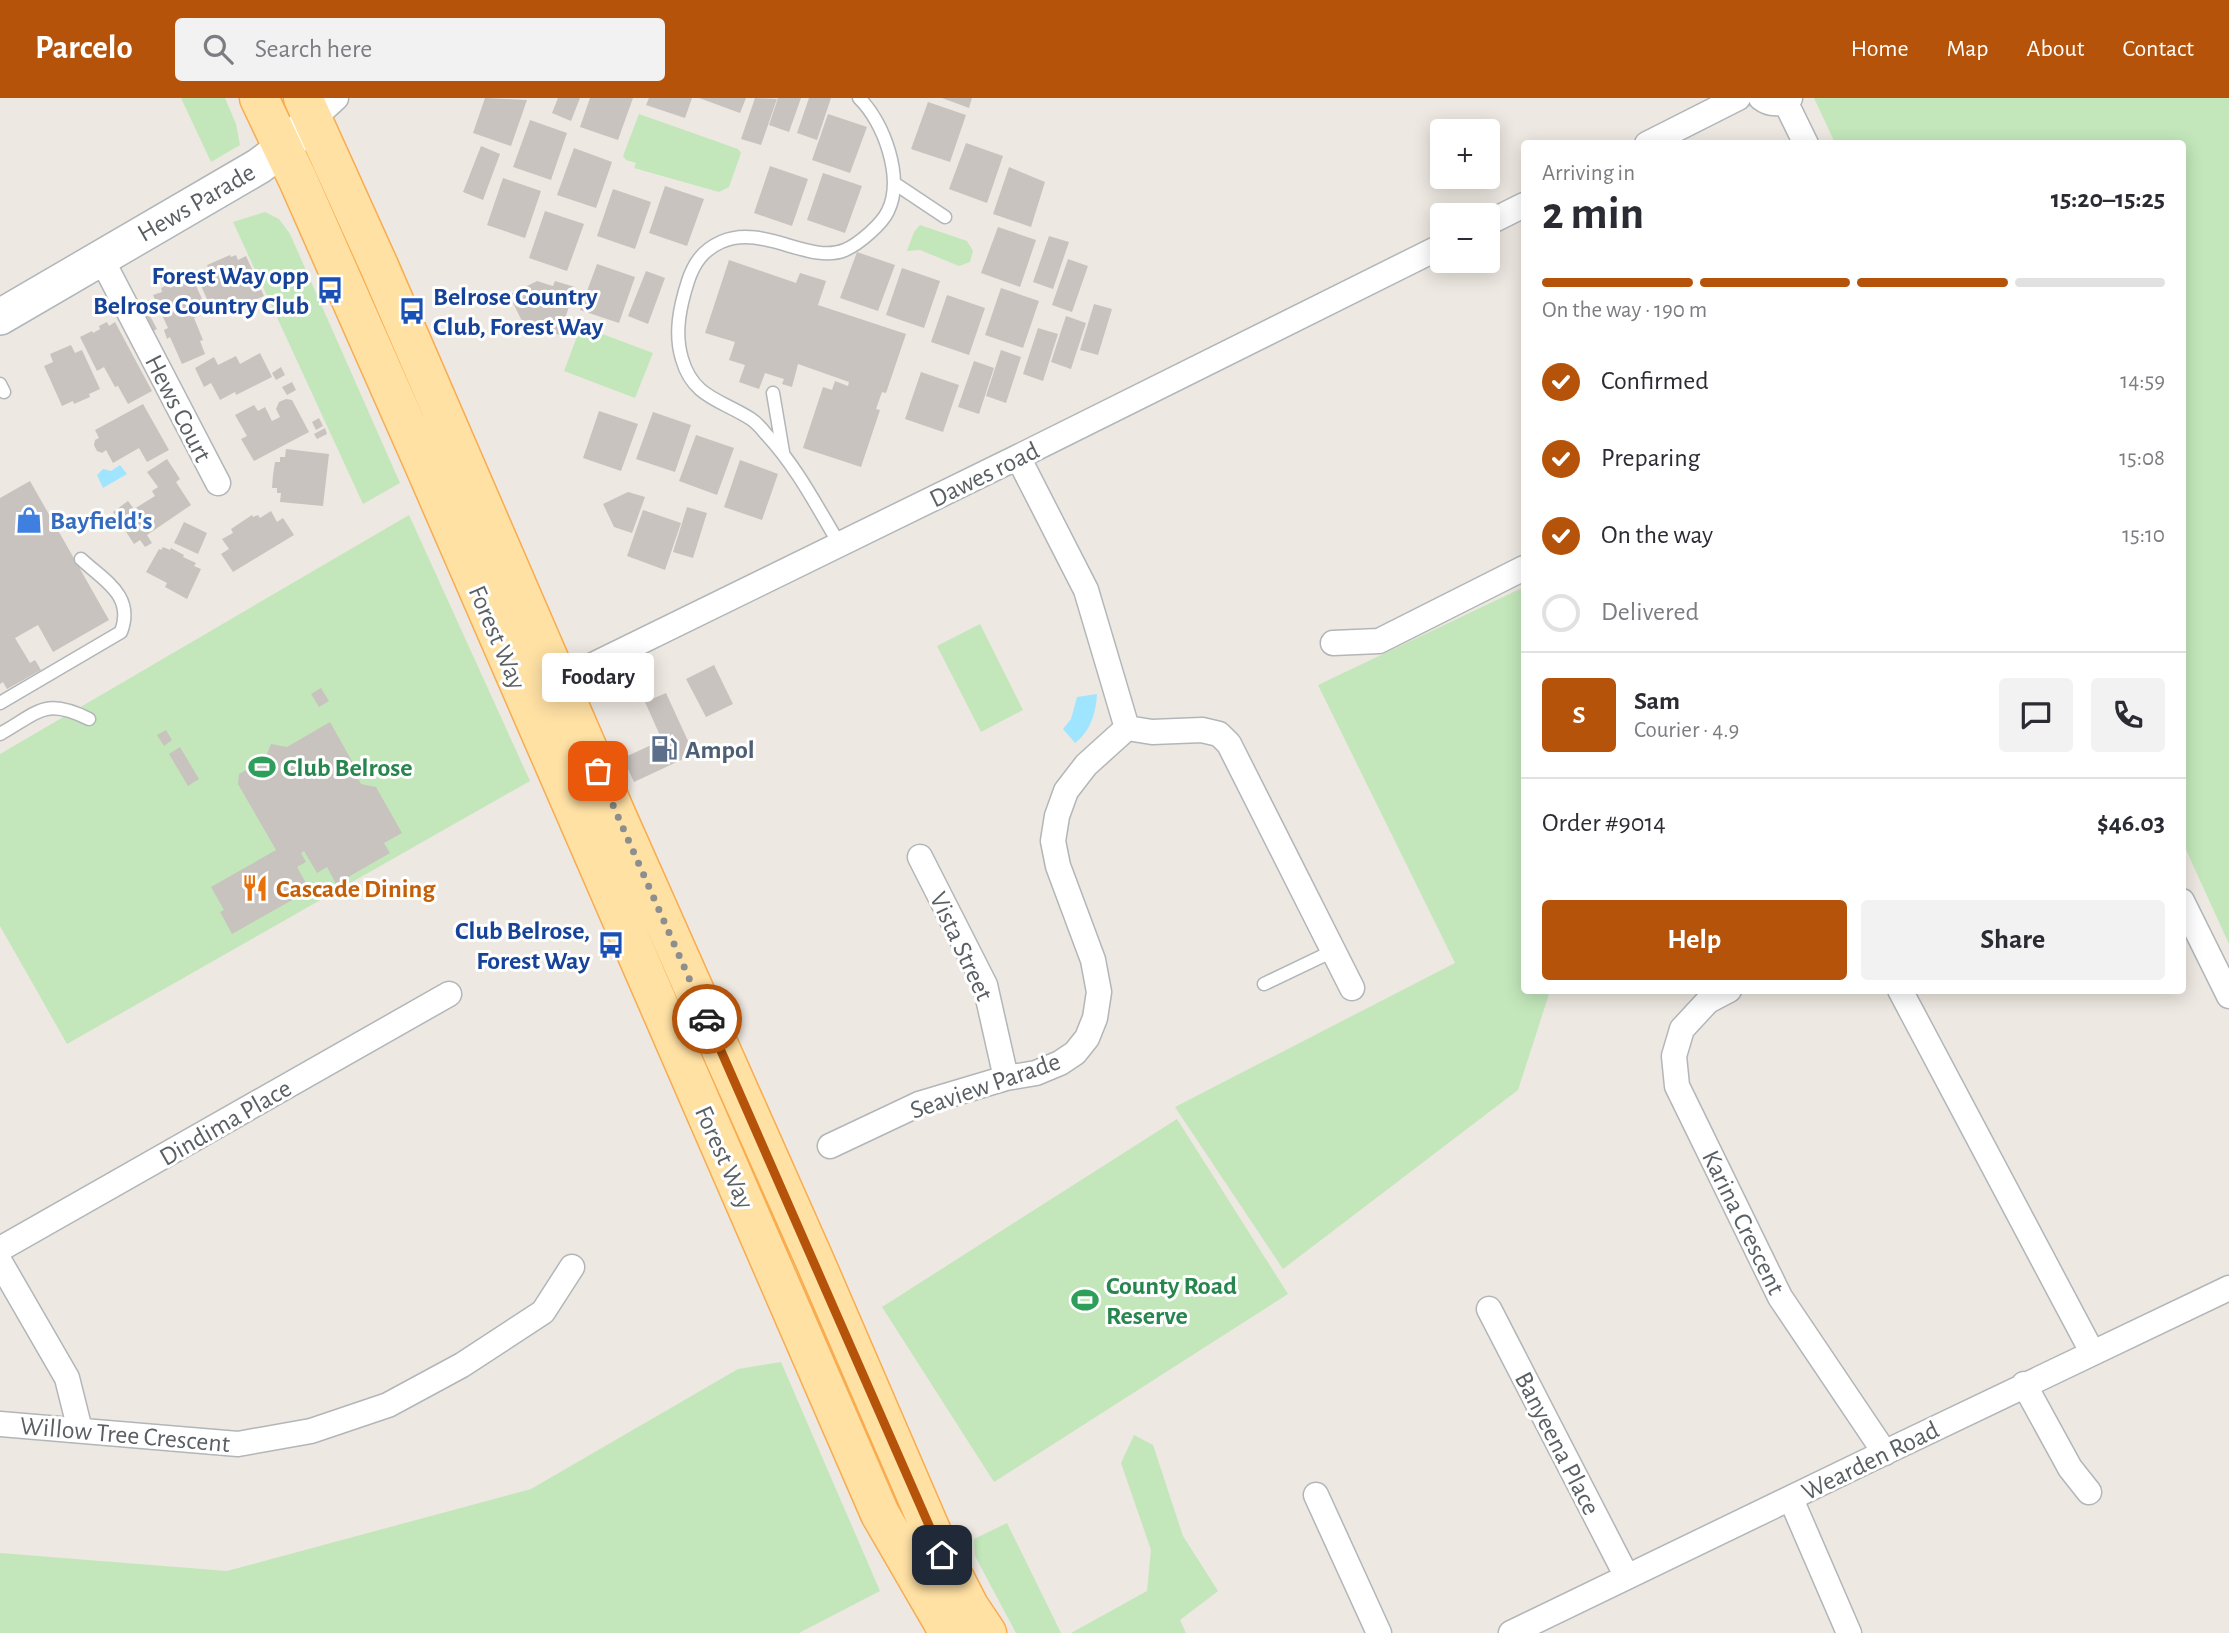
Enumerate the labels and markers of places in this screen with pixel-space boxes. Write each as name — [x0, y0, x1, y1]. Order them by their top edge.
place label: Forest Way opp Belrose Country Club — [93, 263, 309, 319]
bus stop icon: Forest Way opp Belrose Country Club — [315, 275, 345, 305]
place label: Belrose Country Club, Forest Way — [433, 284, 604, 340]
bus stop icon: Belrose Country Club, Forest Way — [397, 296, 427, 326]
shop icon: Bayfield's — [14, 505, 44, 535]
place label: Bayfield's — [50, 508, 152, 534]
callout: Foodary — [542, 652, 654, 701]
fuel station icon: Ampol — [649, 734, 679, 764]
place label: Ampol — [685, 737, 755, 763]
pin — [568, 741, 628, 801]
sports icon: Club Belrose — [247, 752, 277, 782]
place label: Club Belrose — [283, 755, 413, 781]
restaurant icon: Cascade Dining — [240, 873, 270, 903]
place label: Cascade Dining — [276, 876, 436, 902]
place label: Club Belrose, Forest Way — [455, 918, 590, 974]
bus stop icon: Club Belrose, Forest Way — [596, 930, 626, 960]
place label: County Road Reserve — [1106, 1273, 1237, 1329]
sports icon: County Road Reserve — [1070, 1285, 1100, 1315]
pin — [912, 1525, 972, 1585]

